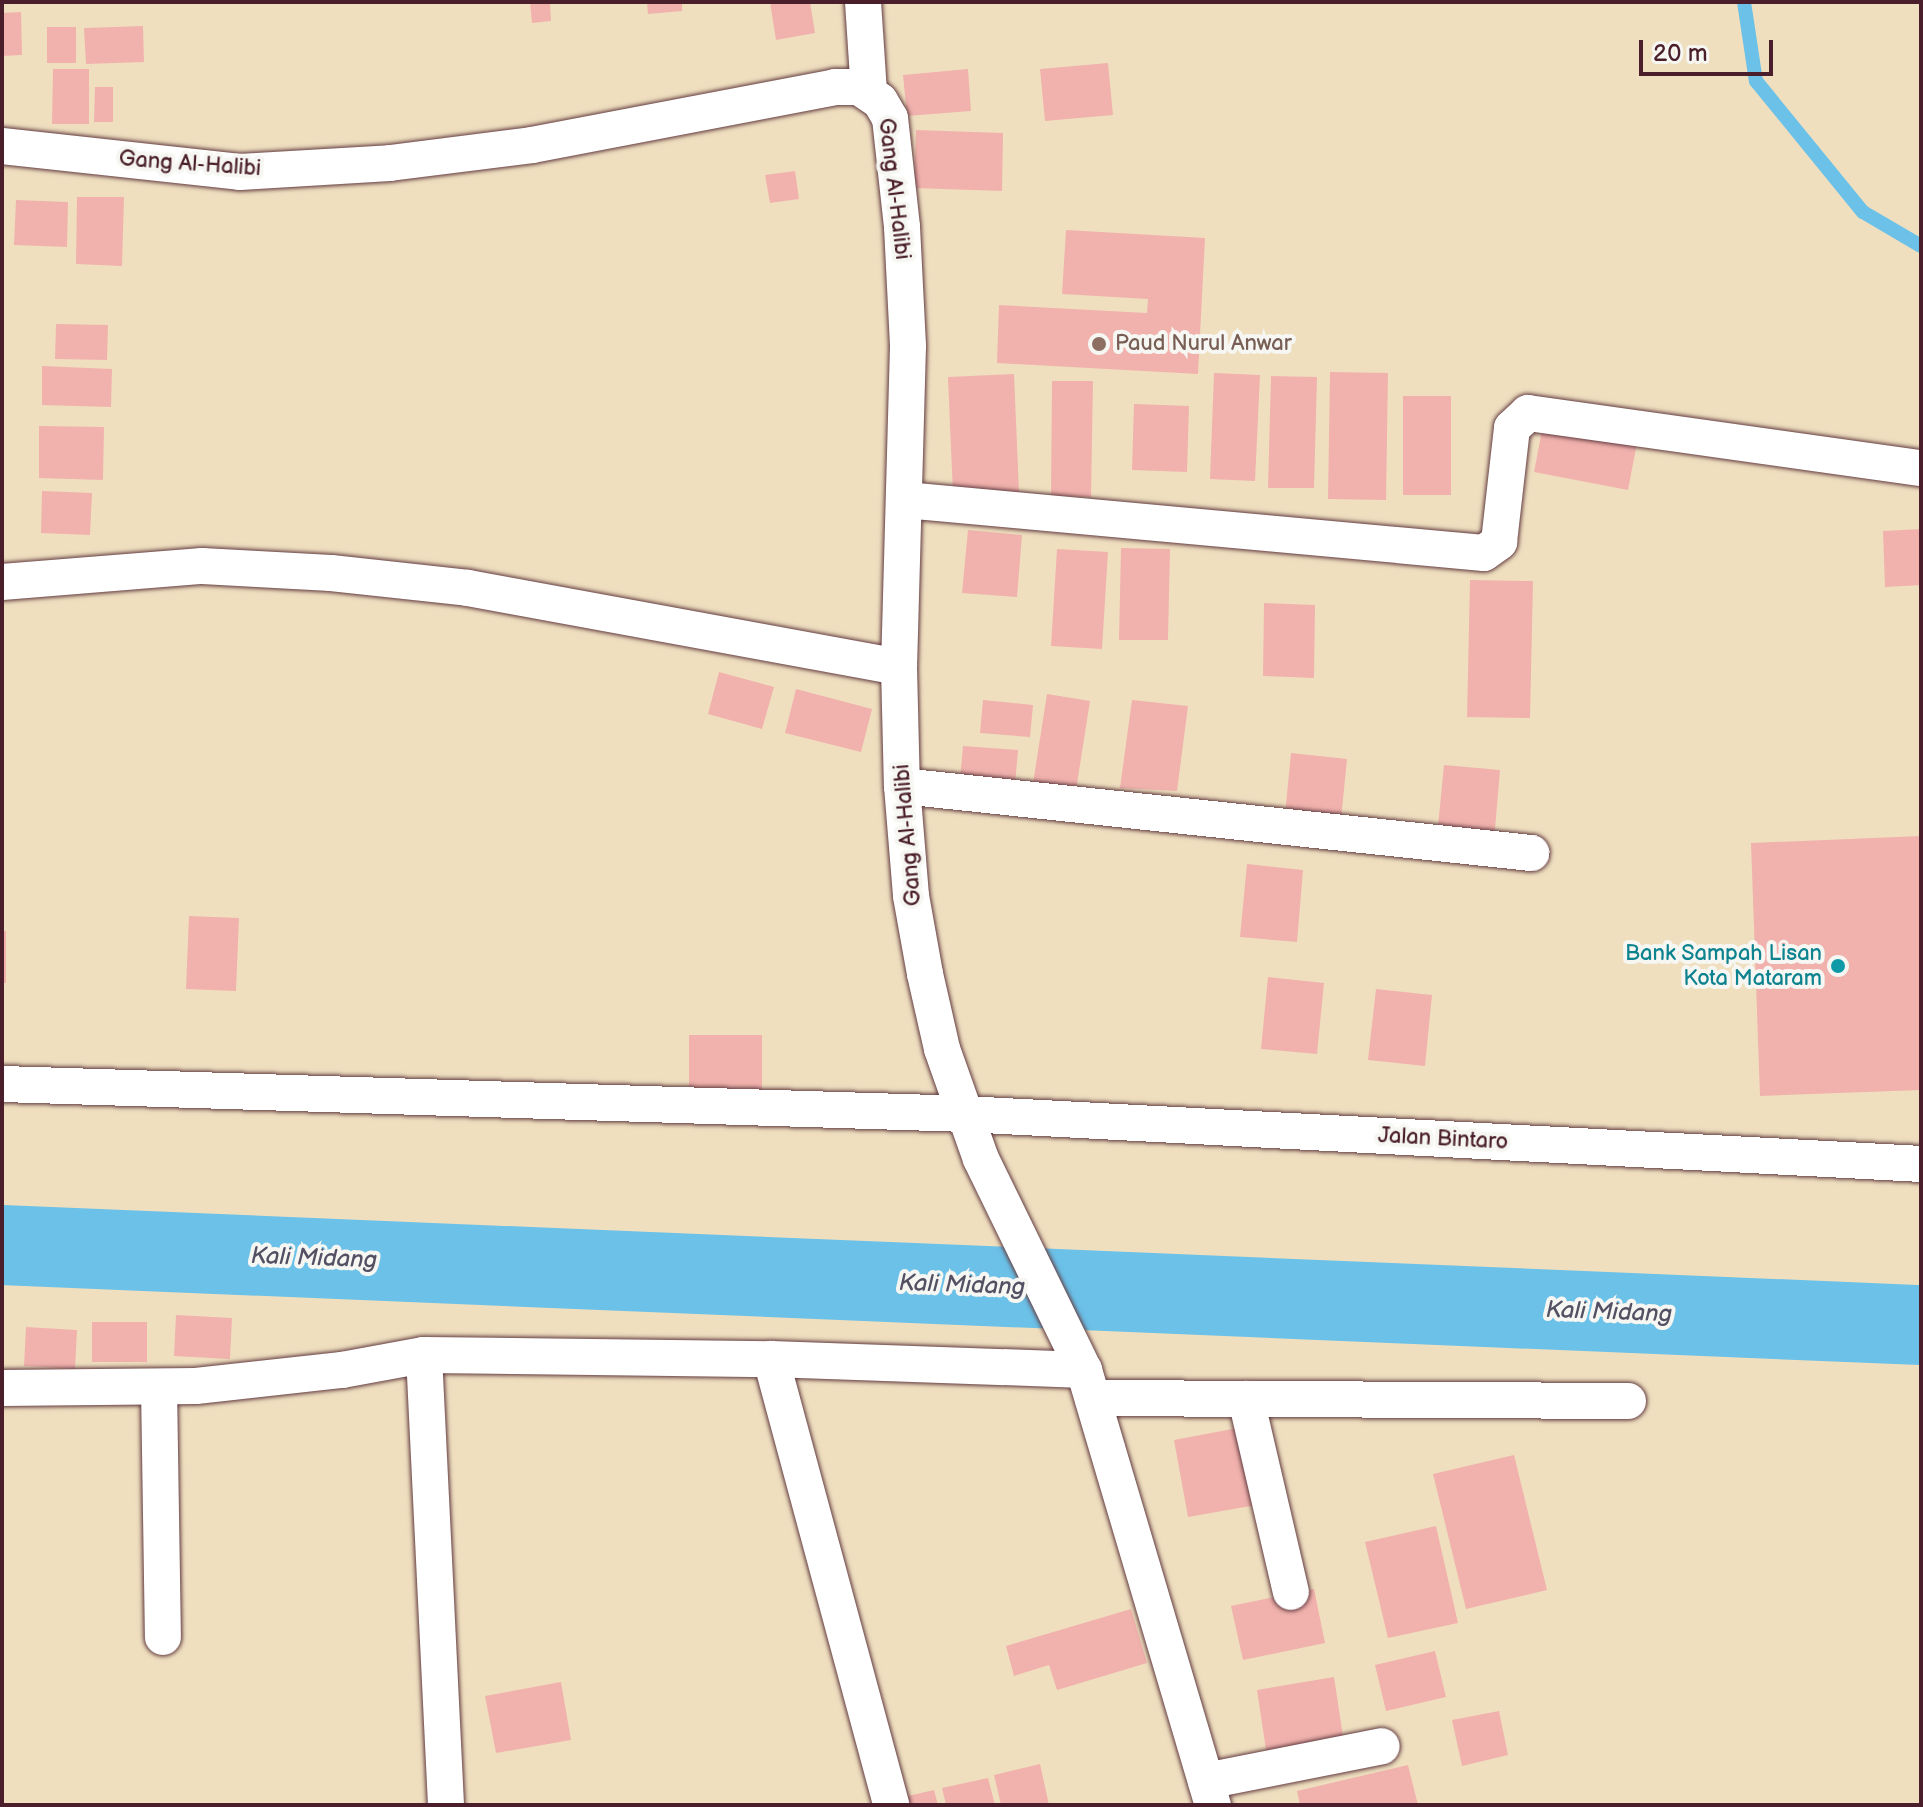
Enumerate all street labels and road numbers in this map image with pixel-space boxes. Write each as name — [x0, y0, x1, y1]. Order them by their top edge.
street label: Gang Al-Halibi — [872, 117, 916, 261]
street label: Gang Al-Halibi — [118, 146, 262, 182]
street label: Gang Al-Halibi — [889, 763, 927, 907]
street label: Jalan Bintaro — [1377, 1122, 1509, 1156]

